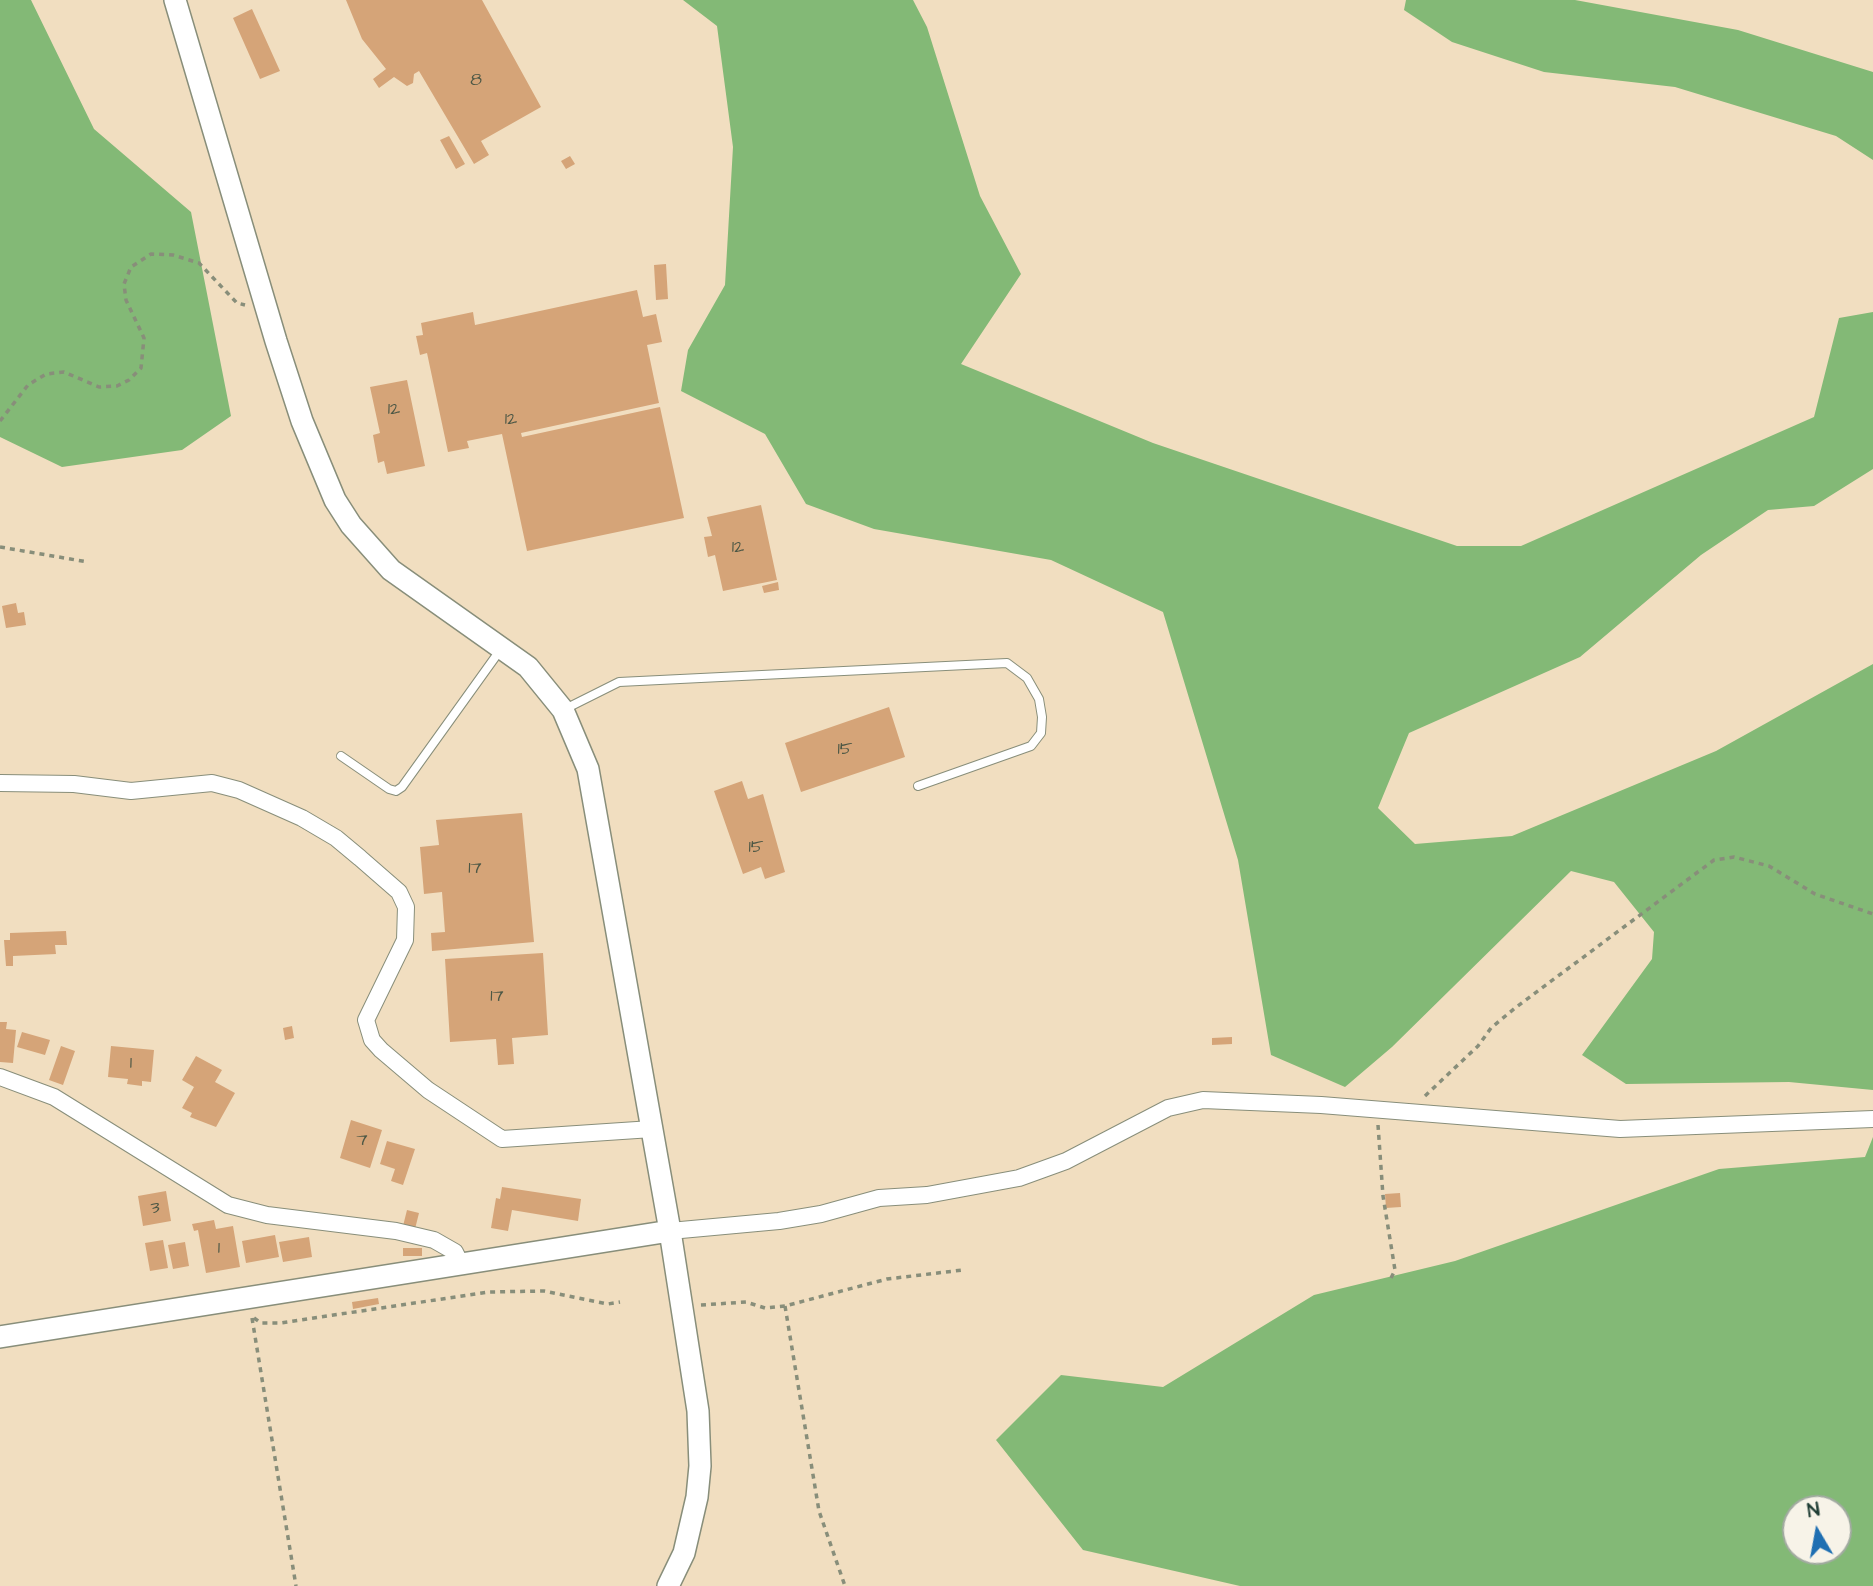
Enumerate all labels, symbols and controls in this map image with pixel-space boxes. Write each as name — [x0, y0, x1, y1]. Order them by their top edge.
house number: 8 — [470, 70, 482, 92]
house number: 12 — [388, 399, 400, 421]
house number: 12 — [505, 409, 517, 431]
house number: 12 — [732, 537, 744, 559]
house number: 15 — [837, 739, 853, 761]
house number: 15 — [748, 837, 764, 859]
house number: 17 — [468, 858, 482, 880]
house number: 17 — [490, 986, 504, 1008]
house number: 1 — [130, 1053, 132, 1075]
house number: 7 — [356, 1130, 368, 1152]
house number: 3 — [150, 1198, 160, 1220]
house number: 1 — [218, 1238, 220, 1260]
north arrow — [1782, 1495, 1852, 1565]
text: N — [1805, 1496, 1822, 1525]

